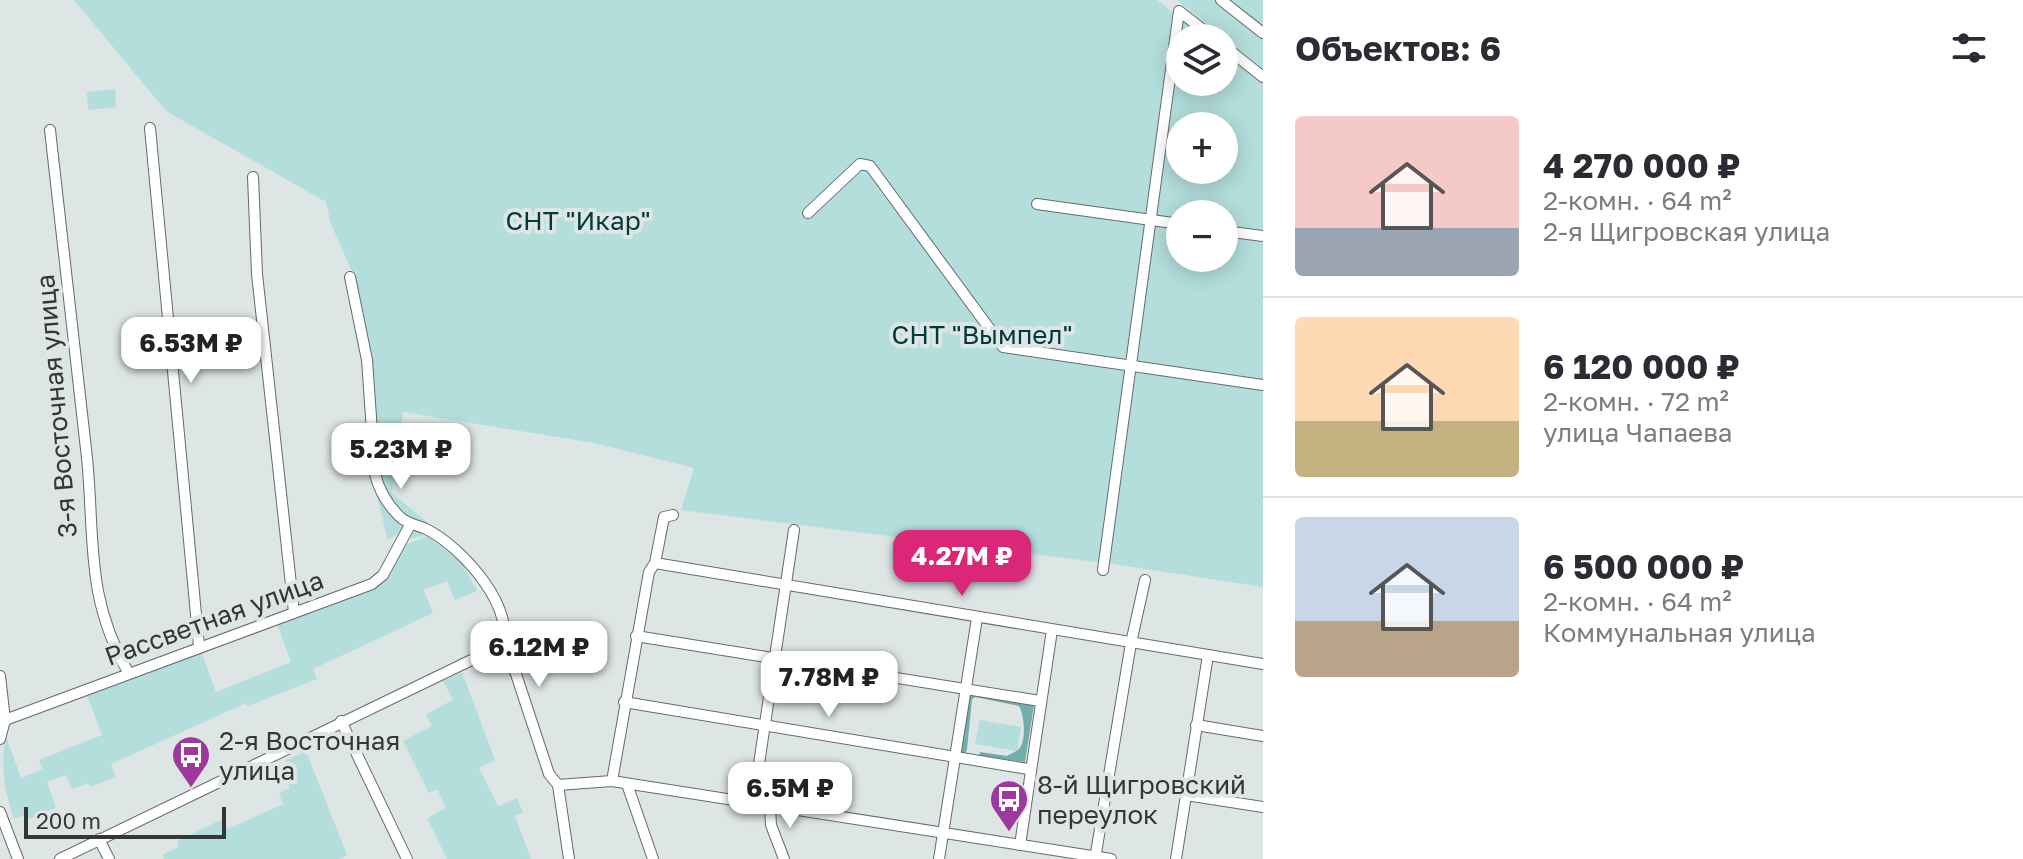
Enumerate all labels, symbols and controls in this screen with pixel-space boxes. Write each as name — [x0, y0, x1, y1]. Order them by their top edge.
map controls — [1166, 24, 1238, 272]
button: layers — [1166, 24, 1238, 96]
icon: filters — [1947, 26, 1991, 70]
text: Объектов: 6 — [1295, 28, 1501, 68]
button: + — [1166, 112, 1238, 184]
text: 4 270 000 ₽ — [1543, 145, 1740, 185]
icon: home — [1359, 148, 1455, 244]
text: 2-комн. · 64 m² — [1543, 185, 1732, 216]
button: − — [1166, 200, 1238, 272]
park label: СНТ "Икар" — [505, 205, 651, 236]
text: 2-я Щигровская улица — [1543, 216, 1830, 247]
street label: 3-я Восточная улица — [29, 273, 83, 539]
pin: 6.53M ₽ — [117, 317, 265, 385]
park label: СНТ "Вымпел" — [891, 319, 1073, 350]
text: 6.53M ₽ — [139, 327, 243, 358]
text: 6 120 000 ₽ — [1543, 346, 1740, 386]
icon: home — [1359, 349, 1455, 445]
text: 2-комн. · 72 m² — [1543, 386, 1729, 417]
text: улица Чапаева — [1543, 417, 1733, 448]
pin: 5.23M ₽ — [327, 423, 475, 491]
text: 5.23M ₽ — [349, 433, 453, 464]
pin: 4.27M ₽ — [888, 530, 1036, 598]
text: 4.27M ₽ — [911, 540, 1013, 571]
text: 6 500 000 ₽ — [1543, 546, 1744, 586]
icon: home — [1359, 549, 1455, 645]
street label: Рассветная улица — [100, 564, 328, 672]
text: 2-комн. · 64 m² — [1543, 586, 1732, 617]
text: Коммунальная улица — [1543, 617, 1816, 648]
pin: 6.12M ₽ — [465, 621, 613, 689]
text: 6.12M ₽ — [488, 631, 590, 662]
pin: 7.78M ₽ — [755, 651, 903, 719]
text: 7.78M ₽ — [779, 661, 879, 692]
place label: 2-я Восточная улица — [219, 725, 400, 786]
bus stop icon: 2-я Восточная улица — [170, 734, 212, 789]
pin: 6.5M ₽ — [725, 762, 855, 830]
place label: 8-й Щигровский переулок — [1037, 769, 1246, 830]
text: 6.5M ₽ — [746, 772, 834, 803]
bus stop icon: 8-й Щигровский переулок — [988, 778, 1030, 833]
scale bar — [24, 803, 226, 839]
text: 200 m — [36, 807, 101, 834]

